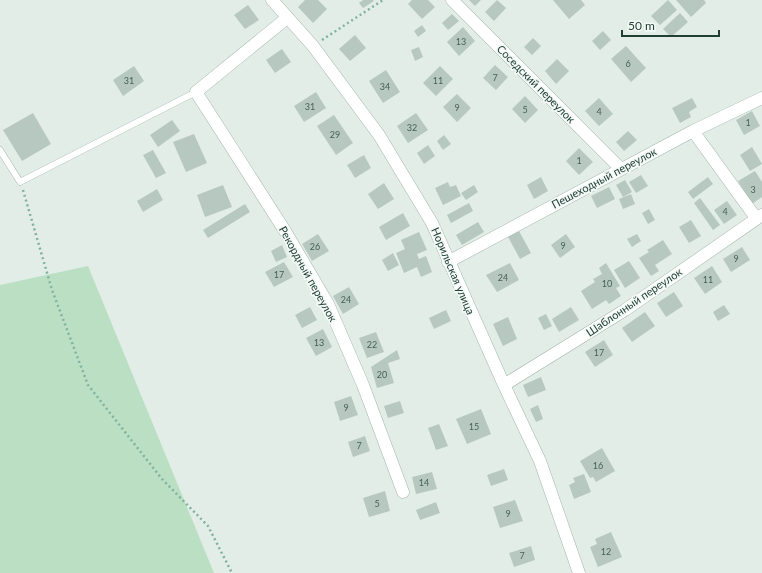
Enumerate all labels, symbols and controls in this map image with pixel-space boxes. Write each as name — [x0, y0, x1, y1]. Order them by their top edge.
scale bar — [622, 12, 719, 38]
text: 50 m — [628, 18, 655, 33]
house number: 13 — [456, 36, 466, 47]
street label: Соседский переулок — [495, 42, 578, 126]
house number: 6 — [625, 58, 631, 69]
house number: 7 — [492, 72, 498, 83]
house number: 31 — [124, 75, 134, 86]
house number: 11 — [433, 75, 443, 86]
house number: 34 — [380, 81, 390, 92]
house number: 31 — [305, 101, 315, 112]
house number: 9 — [454, 102, 460, 113]
house number: 5 — [522, 104, 528, 115]
house number: 4 — [596, 106, 602, 117]
house number: 1 — [745, 117, 751, 128]
house number: 32 — [407, 122, 417, 133]
house number: 29 — [330, 129, 340, 140]
street label: Пешеходный переулок — [549, 144, 659, 211]
house number: 1 — [576, 155, 582, 166]
house number: 3 — [750, 184, 756, 195]
house number: 4 — [722, 206, 728, 217]
street label: Рекордный переулок — [277, 224, 340, 324]
street label: Норильская улица — [429, 225, 478, 316]
house number: 9 — [560, 240, 566, 251]
house number: 26 — [310, 241, 320, 252]
house number: 9 — [733, 253, 739, 264]
street label: Шаблонный переулок — [583, 264, 684, 339]
house number: 17 — [274, 269, 284, 280]
house number: 24 — [498, 272, 508, 283]
house number: 11 — [703, 274, 713, 285]
house number: 10 — [602, 278, 612, 289]
house number: 24 — [341, 294, 351, 305]
house number: 13 — [314, 337, 324, 348]
house number: 22 — [367, 339, 377, 350]
house number: 17 — [594, 347, 604, 358]
house number: 20 — [377, 369, 387, 380]
house number: 9 — [343, 402, 349, 413]
house number: 15 — [469, 421, 479, 432]
house number: 7 — [356, 440, 362, 451]
house number: 16 — [593, 460, 603, 471]
house number: 14 — [419, 477, 429, 488]
house number: 5 — [374, 498, 380, 509]
house number: 9 — [505, 508, 511, 519]
house number: 12 — [601, 546, 611, 557]
house number: 7 — [519, 550, 525, 561]

